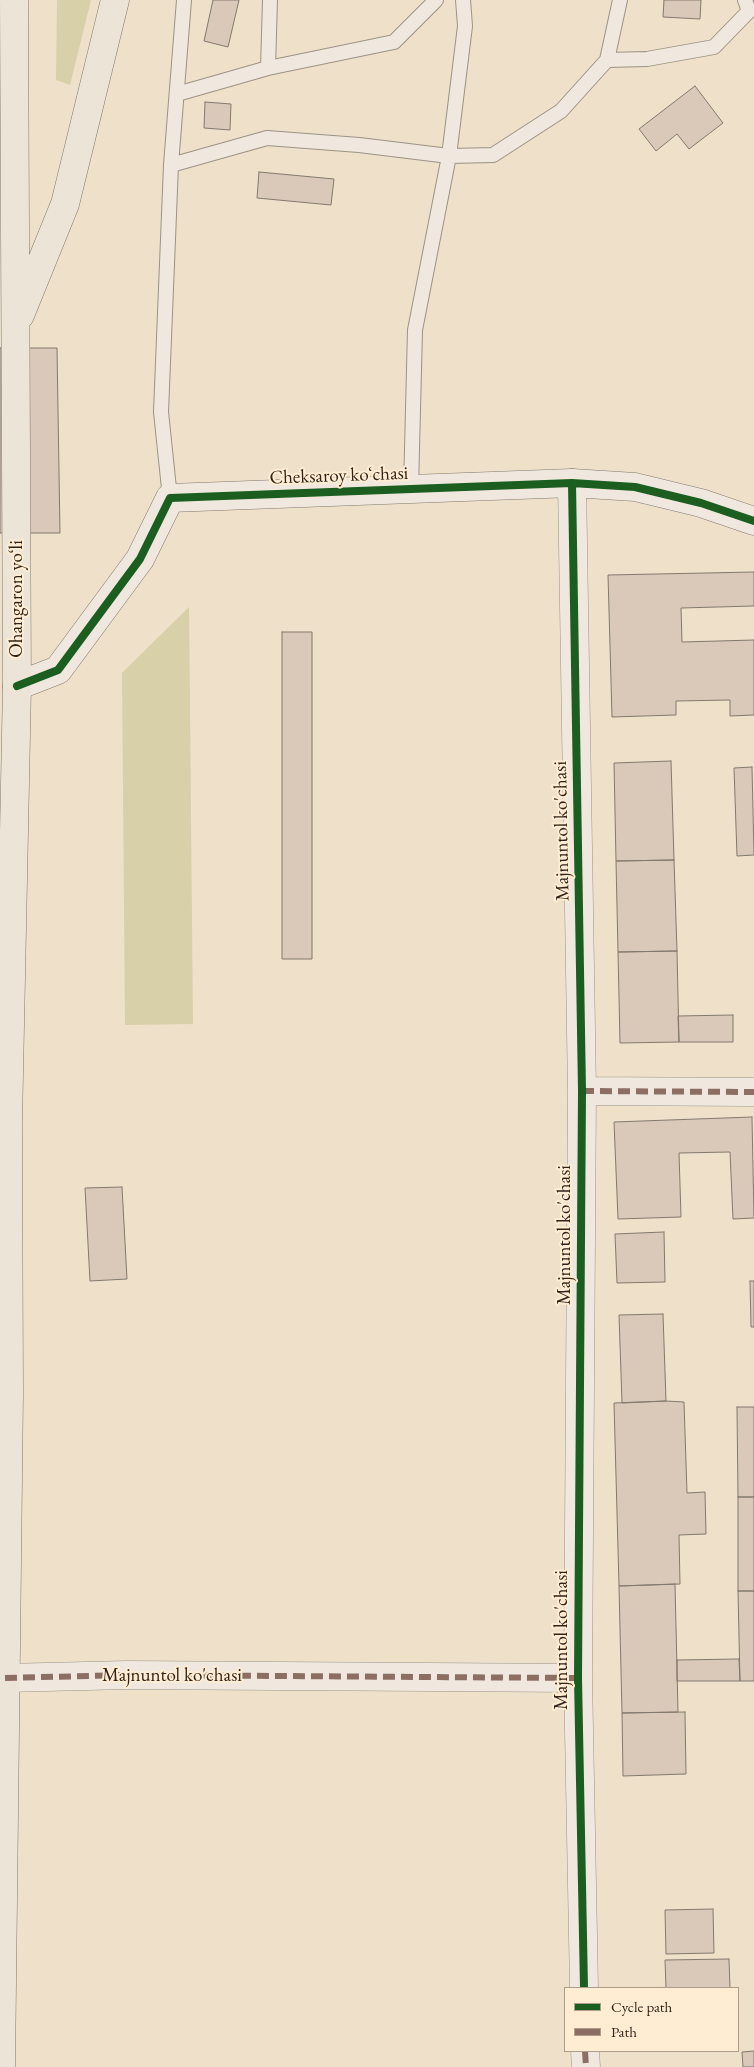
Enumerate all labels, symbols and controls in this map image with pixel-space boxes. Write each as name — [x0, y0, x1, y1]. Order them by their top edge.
street label: Cheksaroy koʻchasi — [269, 462, 409, 490]
street label: Ohangaron yoʻli — [6, 540, 28, 658]
street label: Majnuntol ko'chasi — [549, 761, 575, 901]
street label: Majnuntol ko'chasi — [554, 1165, 576, 1305]
street label: Majnuntol ko'chasi — [551, 1570, 573, 1710]
street label: Majnuntol ko'chasi — [102, 1665, 242, 1687]
legend — [564, 1987, 739, 2052]
text: Cycle path — [611, 1997, 672, 2016]
text: Path — [611, 2022, 637, 2041]

